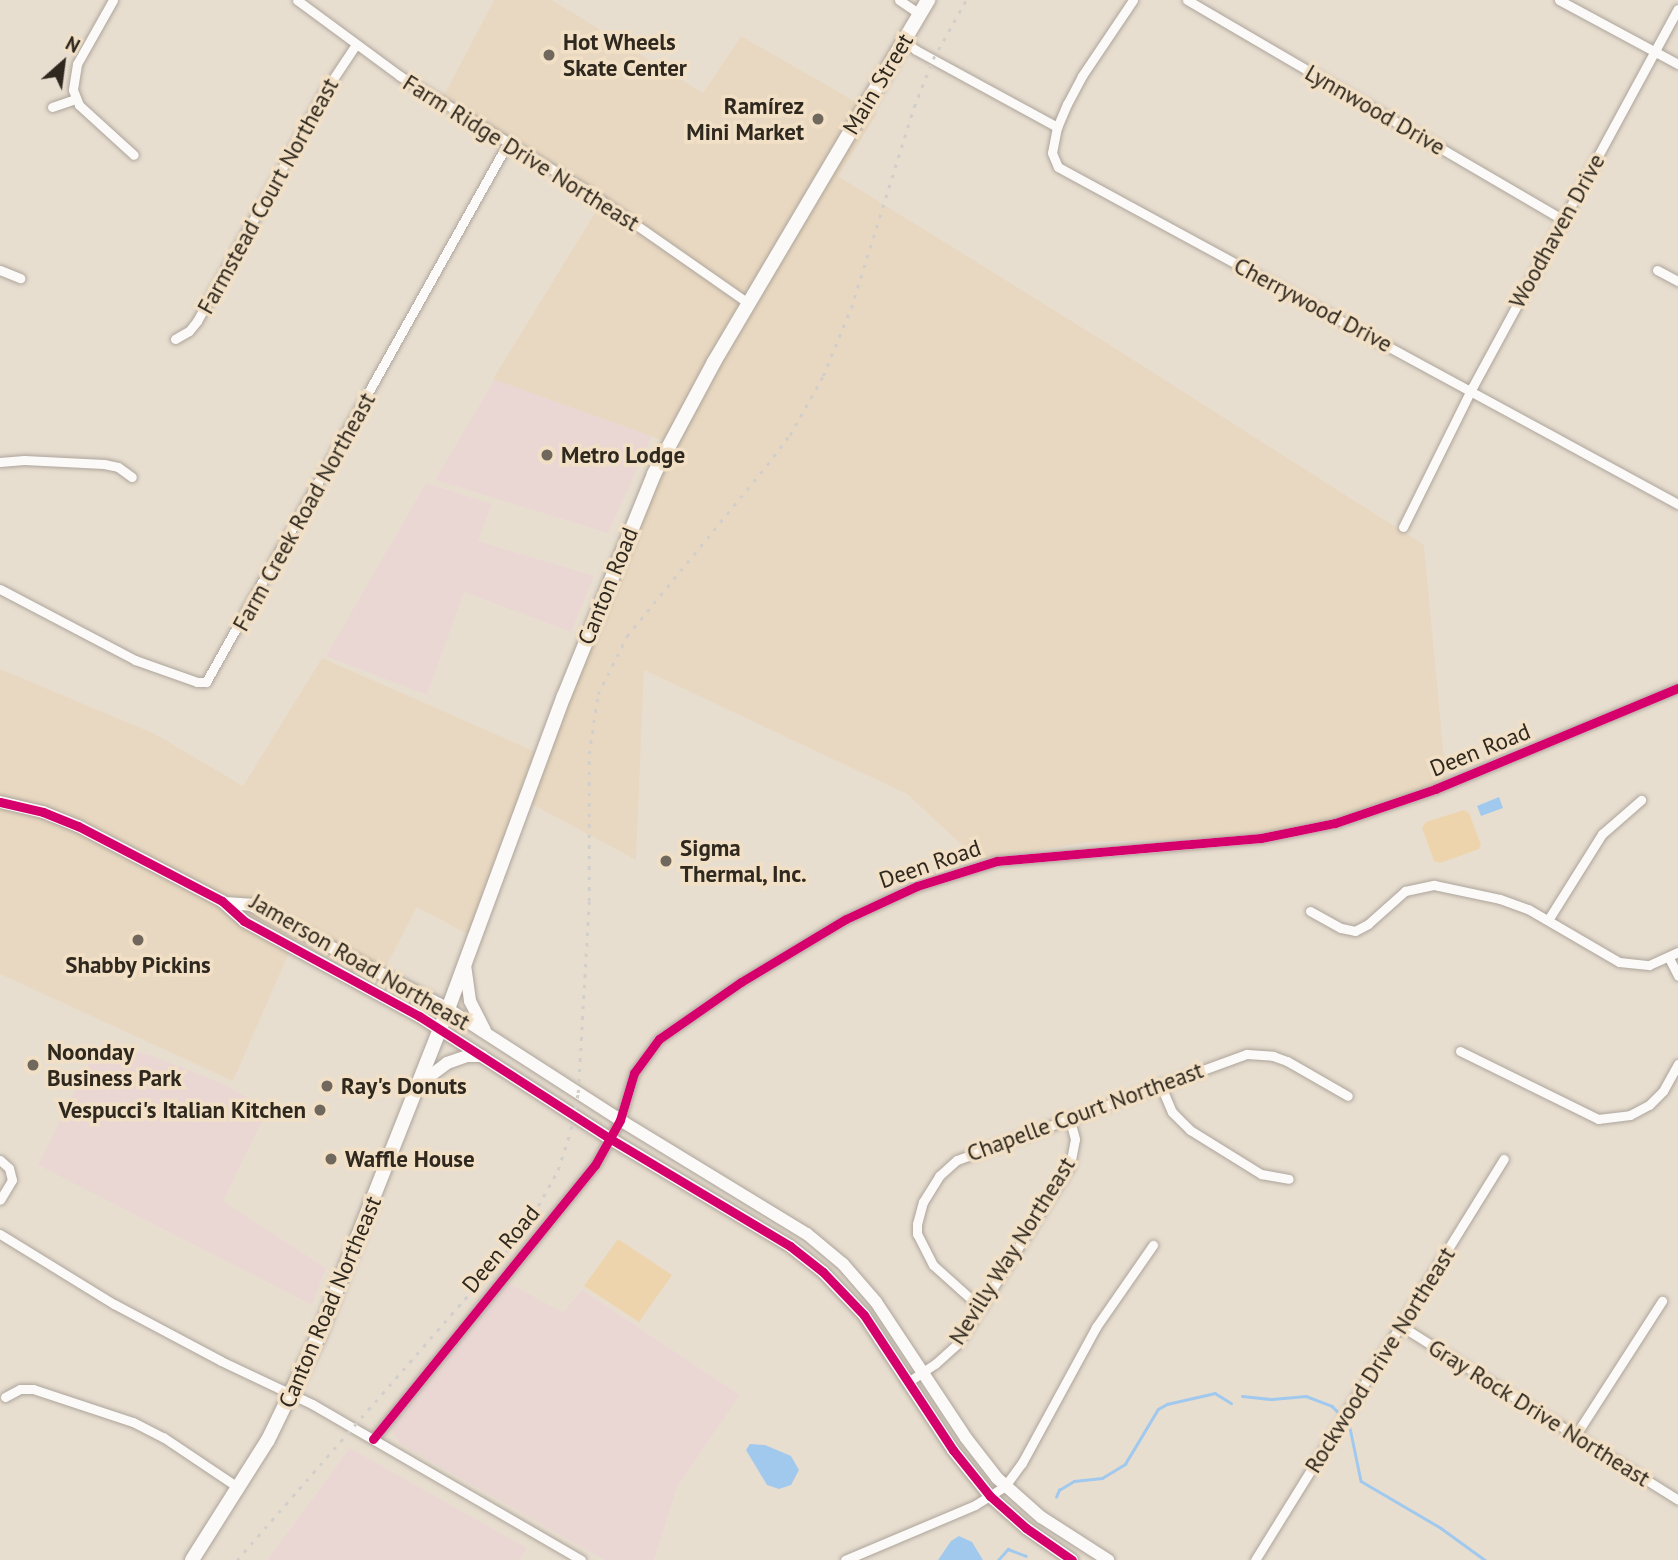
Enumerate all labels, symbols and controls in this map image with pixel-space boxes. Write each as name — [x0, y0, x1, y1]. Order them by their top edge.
north arrow — [28, 28, 98, 98]
place label: Hot Wheels Skate Center — [563, 28, 687, 82]
street label: Main Street — [837, 28, 919, 140]
text: N — [62, 31, 84, 58]
marker: Hot Wheels Skate Center — [541, 47, 557, 63]
street label: Lynnwood Drive — [1300, 59, 1450, 161]
street label: Farm Ridge Drive Northeast — [398, 69, 644, 237]
street label: Farmstead Court Northeast — [192, 73, 344, 319]
place label: Ramírez Mini Market — [686, 92, 804, 146]
marker: Ramírez Mini Market — [810, 111, 826, 127]
street label: Woodhaven Drive — [1503, 149, 1611, 313]
street label: Cherrywood Drive — [1229, 252, 1397, 358]
street label: Farm Creek Road Northeast — [227, 388, 381, 636]
place label: Metro Lodge — [561, 441, 685, 469]
marker: Metro Lodge — [539, 447, 555, 463]
street label: Canton Road — [572, 523, 644, 649]
street label: Deen Road — [1426, 717, 1534, 783]
place label: Sigma Thermal, Inc. — [680, 834, 808, 888]
street label: Deen Road — [876, 834, 984, 894]
marker: Sigma Thermal, Inc. — [658, 853, 674, 869]
street label: Jamerson Road Northeast — [245, 888, 475, 1036]
marker: Shabby Pickins — [130, 932, 146, 948]
place label: Shabby Pickins — [65, 951, 211, 979]
place label: Noonday Business Park — [47, 1038, 182, 1092]
street label: Chapelle Court Northeast — [963, 1056, 1207, 1168]
marker: Noonday Business Park — [25, 1057, 41, 1073]
place label: Ray's Donuts — [341, 1072, 467, 1100]
marker: Ray's Donuts — [319, 1078, 335, 1094]
place label: Vespucci's Italian Kitchen — [58, 1096, 306, 1124]
marker: Vespucci's Italian Kitchen — [312, 1102, 328, 1118]
place label: Waffle House — [345, 1145, 475, 1173]
marker: Waffle House — [323, 1151, 339, 1167]
street label: Nevilly Way Northeast — [943, 1151, 1081, 1351]
street label: Canton Road Northeast — [273, 1192, 387, 1412]
street label: Deen Road — [456, 1200, 546, 1298]
street label: Rockwood Drive Northeast — [1299, 1242, 1461, 1478]
street label: Gray Rock Drive Northeast — [1422, 1333, 1656, 1493]

